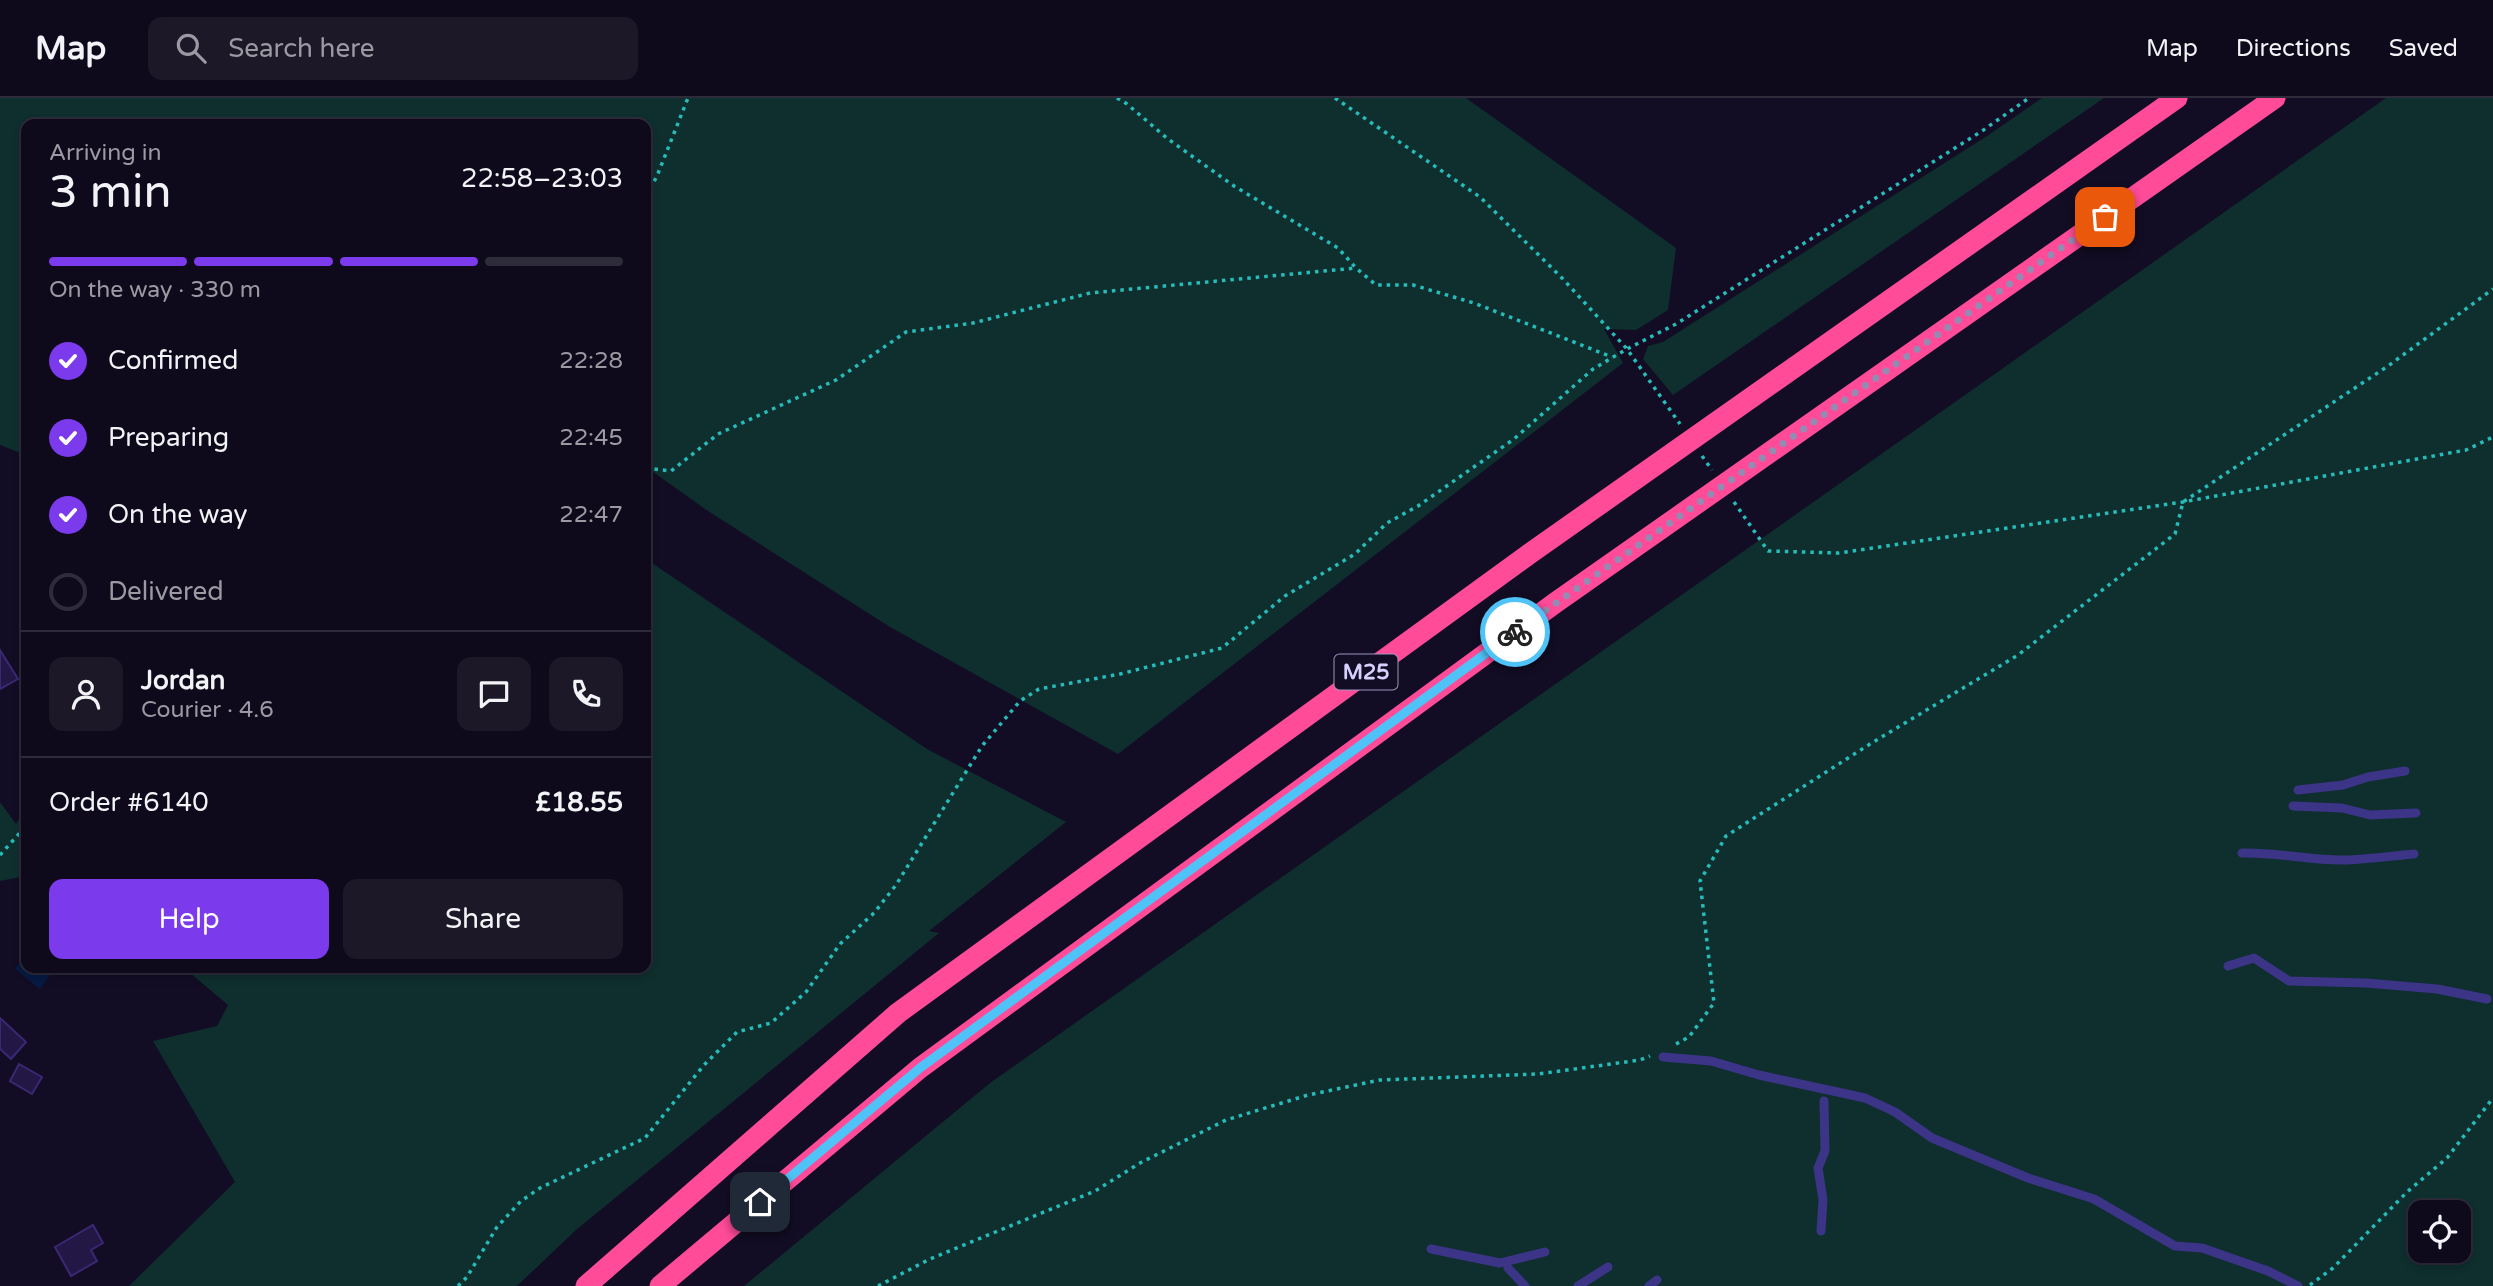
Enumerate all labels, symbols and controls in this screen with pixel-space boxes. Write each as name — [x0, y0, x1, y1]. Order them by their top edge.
search box — [148, 17, 638, 80]
text: Map — [35, 29, 106, 68]
icon: search — [172, 29, 210, 67]
text: Search here — [228, 33, 374, 64]
text: Map — [2146, 34, 2198, 63]
text: Directions — [2236, 34, 2351, 63]
text: Saved — [2389, 34, 2458, 63]
text: Arriving in — [49, 139, 162, 167]
text: 22:58–23:03 — [461, 163, 623, 194]
text: 3 min — [49, 165, 172, 220]
pin — [2075, 187, 2135, 247]
icon: bag — [2086, 198, 2124, 236]
text: On the way · 330 m — [49, 276, 261, 304]
icon: check — [49, 342, 87, 380]
text: Confirmed — [108, 345, 238, 376]
text: 22:28 — [559, 347, 623, 375]
icon: check — [49, 419, 87, 457]
text: Preparing — [108, 422, 229, 453]
text: 22:45 — [559, 424, 623, 452]
icon: check — [49, 496, 87, 534]
text: On the way — [108, 499, 248, 530]
text: 22:47 — [559, 501, 623, 529]
text: Delivered — [108, 576, 224, 607]
courier — [1480, 597, 1550, 667]
icon: bike — [1496, 613, 1534, 651]
road number: M25 — [1334, 654, 1398, 690]
button: person — [49, 657, 123, 731]
button: chat — [457, 657, 531, 731]
button: phone — [549, 657, 623, 731]
text: Jordan — [141, 665, 225, 696]
text: Courier · 4.6 — [141, 696, 274, 724]
text: Order #6140 — [49, 787, 209, 818]
text: £18.55 — [535, 787, 623, 818]
button: Help — [49, 879, 329, 959]
button: Share — [343, 879, 623, 959]
pin — [730, 1172, 790, 1232]
icon: home — [741, 1183, 779, 1221]
map controls — [2408, 1200, 2471, 1263]
button: locate — [2408, 1200, 2471, 1263]

